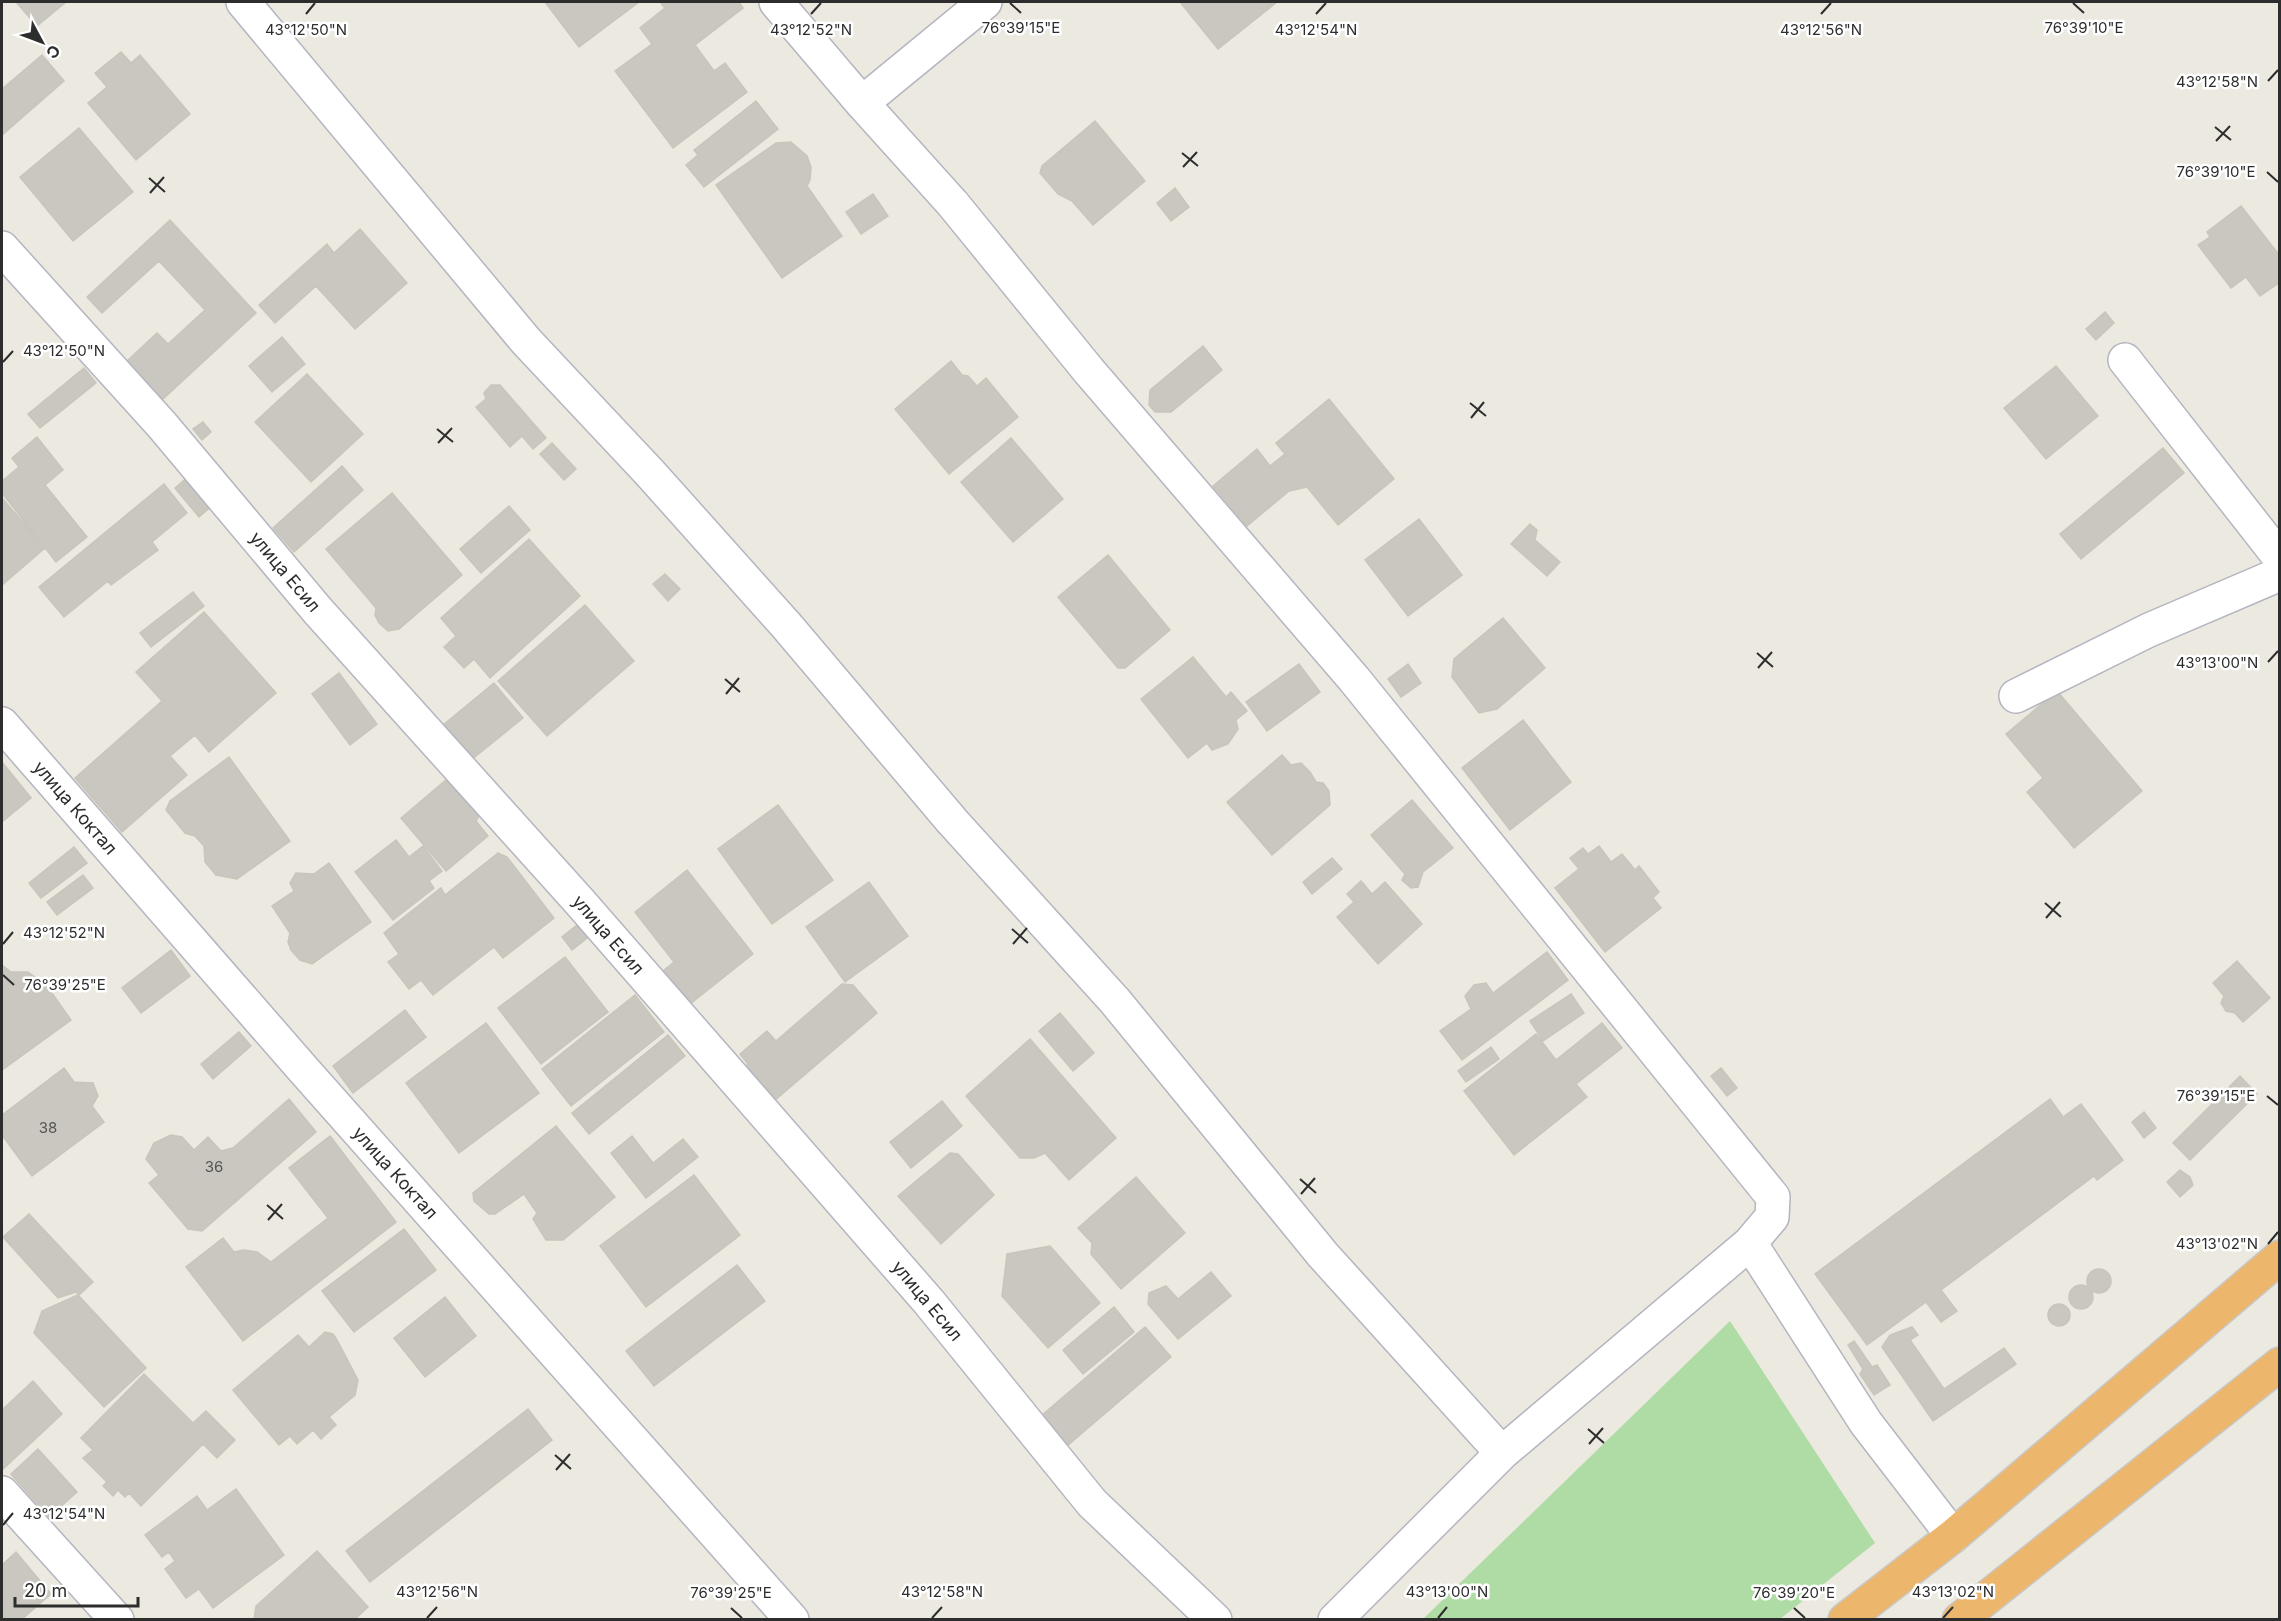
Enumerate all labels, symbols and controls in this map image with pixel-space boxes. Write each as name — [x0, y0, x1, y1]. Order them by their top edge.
north arrow — [12, 12, 72, 72]
text: 76°39'15"E — [982, 18, 1060, 37]
text: 76°39'10"E — [2044, 18, 2124, 37]
text: 43°12'50"N — [265, 20, 347, 39]
text: 43°12'52"N — [770, 20, 852, 39]
text: 43°12'54"N — [1275, 20, 1357, 39]
text: 43°12'56"N — [1780, 20, 1862, 39]
text: С — [42, 41, 65, 63]
text: 43°12'58"N — [2176, 72, 2258, 91]
text: 76°39'10"E — [2176, 162, 2256, 181]
text: 43°12'50"N — [23, 341, 105, 360]
street label: улица Есил — [246, 527, 325, 616]
text: 43°13'00"N — [2176, 653, 2258, 672]
street label: улица Коктал — [29, 757, 122, 859]
street label: улица Есил — [568, 891, 649, 979]
text: 43°12'52"N — [23, 923, 105, 942]
text: 76°39'25"E — [24, 975, 106, 994]
text: 76°39'15"E — [2177, 1086, 2255, 1105]
house number: 38 — [39, 1118, 57, 1137]
street label: улица Коктал — [348, 1122, 442, 1223]
house number: 36 — [205, 1157, 223, 1176]
text: 43°13'02"N — [2176, 1234, 2258, 1253]
street label: улица Есил — [888, 1256, 967, 1345]
text: 43°12'54"N — [23, 1504, 105, 1523]
scale bar — [15, 1570, 138, 1608]
text: 20 m — [24, 1580, 67, 1601]
text: 43°12'56"N — [396, 1582, 478, 1601]
text: 43°12'58"N — [901, 1582, 983, 1601]
text: 43°13'00"N — [1406, 1582, 1488, 1601]
text: 43°13'02"N — [1912, 1582, 1994, 1601]
text: 76°39'25"E — [690, 1583, 772, 1602]
text: 76°39'20"E — [1753, 1583, 1835, 1602]

